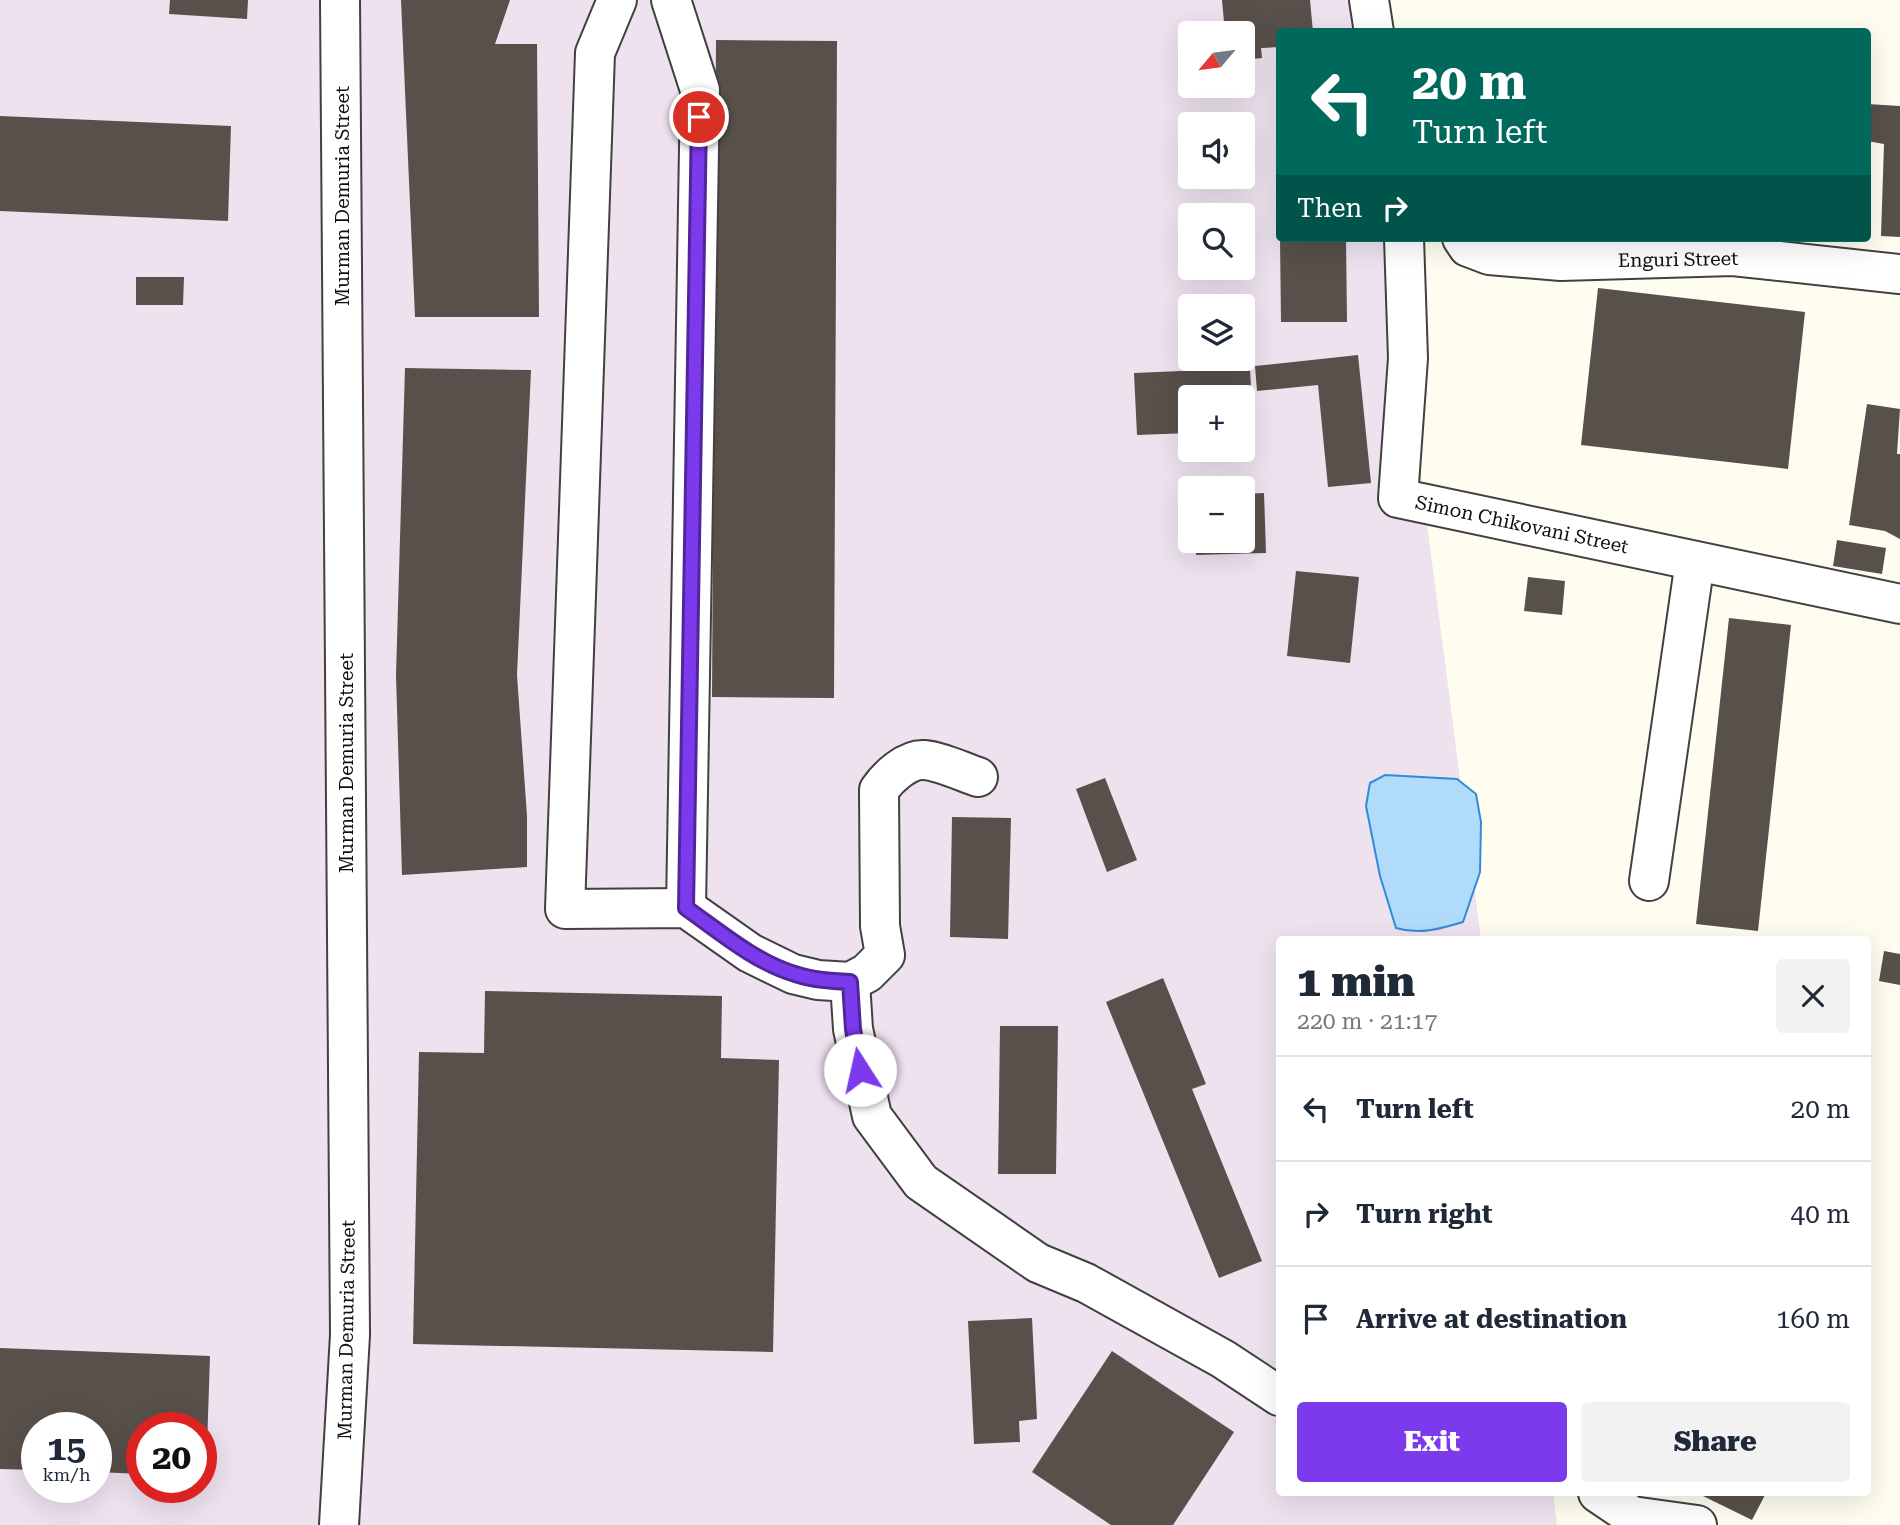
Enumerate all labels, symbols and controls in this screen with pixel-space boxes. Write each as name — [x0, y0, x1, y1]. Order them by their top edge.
north arrow — [1178, 21, 1255, 98]
map controls — [1178, 21, 1255, 553]
text: 20 m — [1412, 54, 1527, 111]
icon: left — [1297, 56, 1388, 147]
street label: Murman Demuria Street — [331, 86, 354, 306]
pin — [669, 87, 729, 147]
icon: arrive — [680, 98, 718, 136]
button: sound — [1178, 112, 1255, 189]
text: Turn left — [1412, 113, 1547, 151]
icon: right — [1376, 189, 1414, 227]
text: Then — [1297, 193, 1362, 223]
button: search — [1178, 203, 1255, 280]
street label: Enguri Street — [1618, 247, 1738, 272]
button: layers — [1178, 294, 1255, 371]
button: + — [1178, 385, 1255, 462]
button: − — [1178, 476, 1255, 553]
street label: Simon Chikovani Street — [1413, 491, 1631, 558]
street label: Murman Demuria Street — [335, 653, 358, 873]
text: 1 min — [1297, 957, 1415, 1006]
button: close — [1776, 959, 1850, 1033]
text: 220 m · 21:17 — [1297, 1008, 1437, 1035]
position arrow — [823, 1033, 897, 1107]
icon: left — [1297, 1090, 1335, 1128]
text: Turn left — [1356, 1094, 1474, 1124]
text: 20 m — [1791, 1094, 1850, 1124]
icon: right — [1297, 1195, 1335, 1233]
text: Turn right — [1356, 1199, 1492, 1229]
text: 40 m — [1791, 1199, 1850, 1229]
street label: Murman Demuria Street — [333, 1220, 360, 1440]
icon: arrive — [1297, 1300, 1335, 1338]
text: Arrive at destination — [1356, 1304, 1627, 1334]
text: 160 m — [1776, 1304, 1850, 1334]
button: Exit — [1297, 1402, 1567, 1482]
button: Share — [1581, 1402, 1850, 1482]
speed limit sign: 20 — [126, 1412, 217, 1503]
text: 15 — [47, 1428, 86, 1469]
text: km/h — [42, 1464, 91, 1485]

